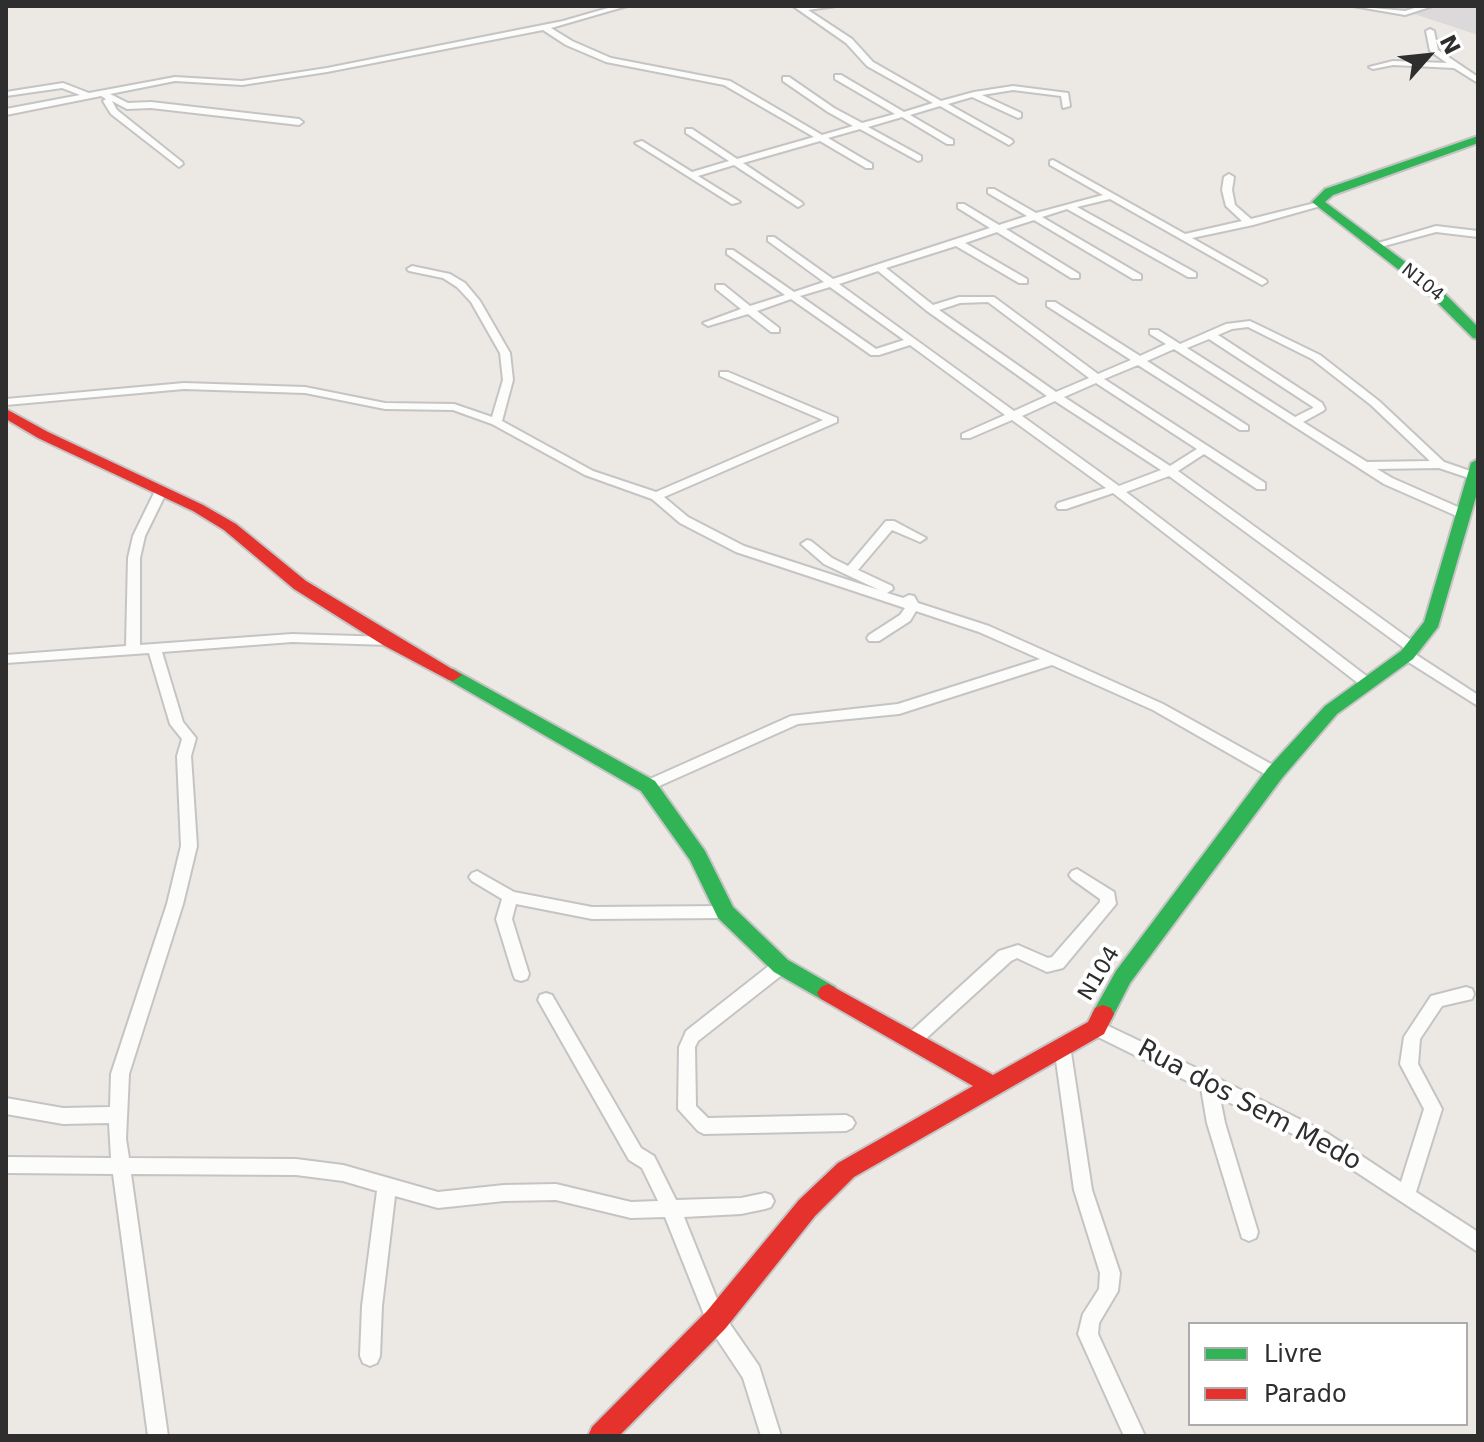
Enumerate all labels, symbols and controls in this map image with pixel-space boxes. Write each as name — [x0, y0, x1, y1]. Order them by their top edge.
north arrow — [1388, 16, 1468, 96]
text: N — [1435, 31, 1465, 59]
street label: N104 — [1397, 260, 1447, 306]
street label: N104 — [1074, 942, 1126, 1006]
street label: Rua dos Sem Medo — [1132, 1034, 1366, 1178]
legend — [1188, 1322, 1468, 1426]
text: Livre — [1264, 1340, 1322, 1368]
text: Parado — [1264, 1380, 1347, 1408]

